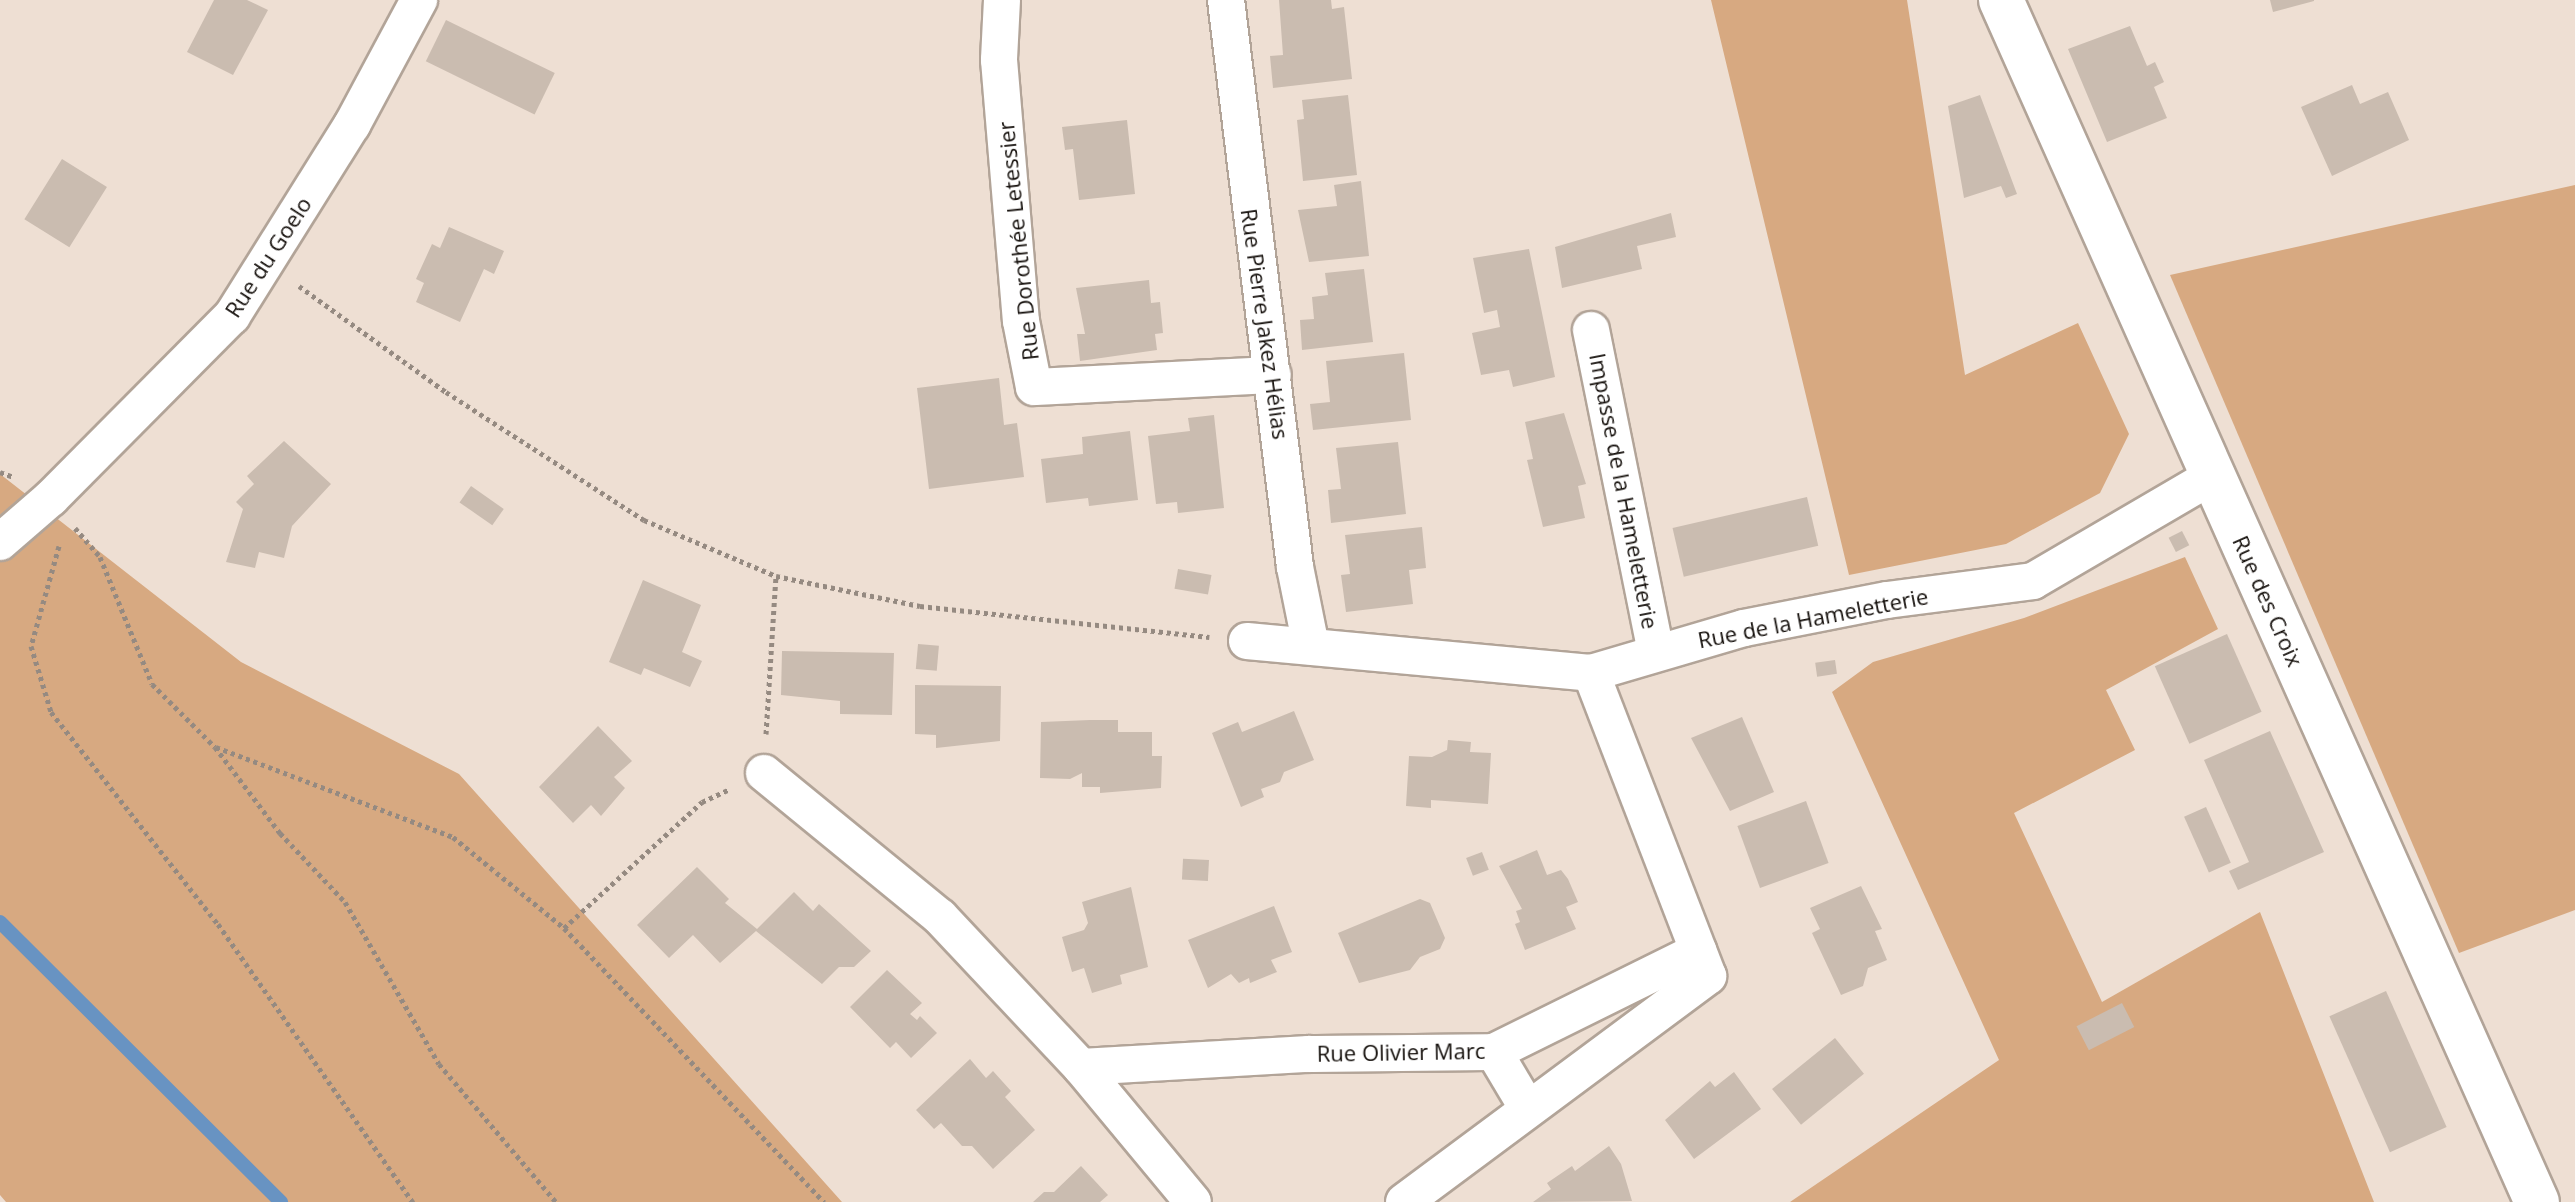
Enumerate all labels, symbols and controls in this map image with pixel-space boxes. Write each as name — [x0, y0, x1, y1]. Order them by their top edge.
street label: Rue Dorothée Letessier — [992, 120, 1044, 362]
street label: Rue du Goelo — [219, 192, 317, 322]
street label: Rue Pierre Jakez Hélias — [1236, 207, 1294, 441]
street label: Impasse de la Hameletterie — [1584, 351, 1664, 631]
street label: Rue des Croix — [2227, 532, 2309, 670]
street label: Rue de la Hameletterie — [1696, 583, 1930, 653]
street label: Rue Olivier Marc — [1317, 1037, 1485, 1067]

